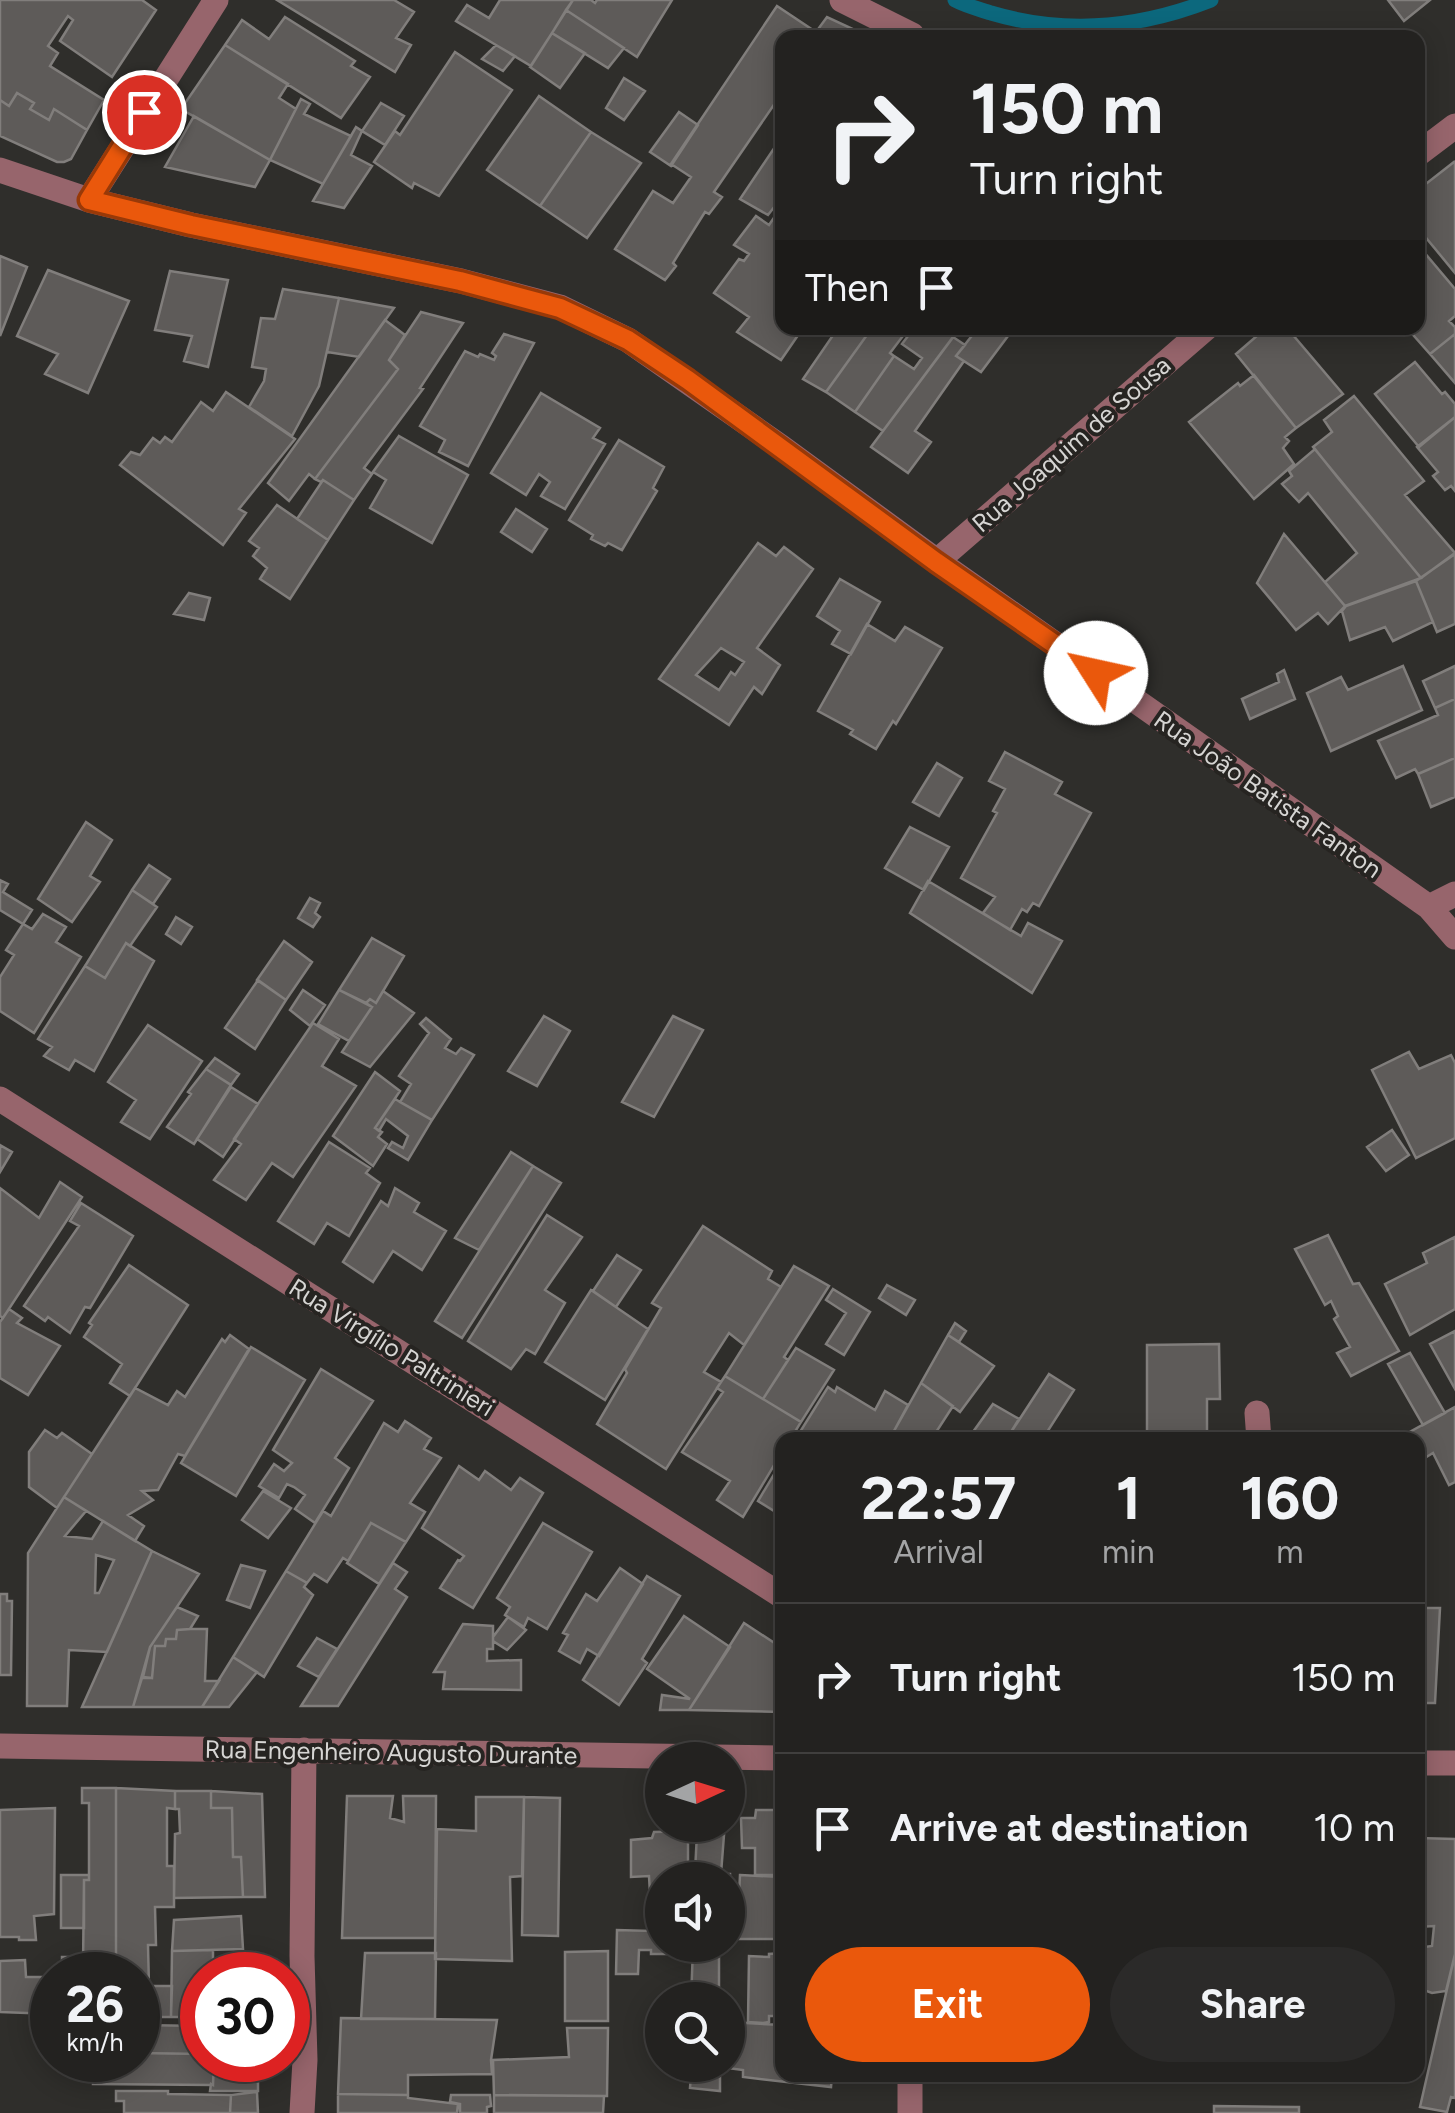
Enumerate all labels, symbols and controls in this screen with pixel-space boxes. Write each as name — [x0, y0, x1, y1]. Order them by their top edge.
text: 150 m — [970, 66, 1163, 151]
pin — [102, 70, 187, 155]
icon: right — [805, 70, 935, 200]
icon: arrive — [117, 85, 172, 140]
text: Turn right — [970, 151, 1163, 205]
icon: arrive — [909, 260, 964, 315]
text: Then — [805, 265, 889, 311]
street label: Rua Joaquim de Sousa — [966, 350, 1176, 538]
position arrow — [1044, 621, 1148, 725]
street label: Rua João Batista Fanton — [1149, 704, 1387, 884]
street label: Rua Virgílio Paltrinieri — [284, 1272, 500, 1422]
text: 22:57 — [861, 1462, 1016, 1534]
text: 1 — [1116, 1462, 1141, 1534]
text: 160 — [1240, 1462, 1339, 1534]
text: Arrival — [893, 1533, 984, 1571]
text: min — [1102, 1533, 1155, 1571]
text: m — [1276, 1533, 1303, 1571]
icon: right — [805, 1651, 860, 1706]
text: Turn right — [890, 1655, 1062, 1701]
text: 150 m — [1291, 1655, 1395, 1701]
street label: Rua Engenheiro Augusto Durante — [204, 1734, 578, 1770]
north arrow — [645, 1742, 745, 1842]
map controls — [645, 1742, 745, 2082]
icon: arrive — [805, 1801, 860, 1856]
text: Arrive at destination — [890, 1805, 1248, 1851]
text: 10 m — [1313, 1805, 1395, 1851]
button: sound — [645, 1862, 745, 1962]
button: Exit — [805, 1947, 1090, 2062]
button: Share — [1110, 1947, 1395, 2062]
speed limit sign: 30 — [180, 1952, 310, 2082]
text: 26 — [66, 1974, 124, 2035]
button: search — [645, 1982, 745, 2082]
text: km/h — [66, 2027, 124, 2057]

